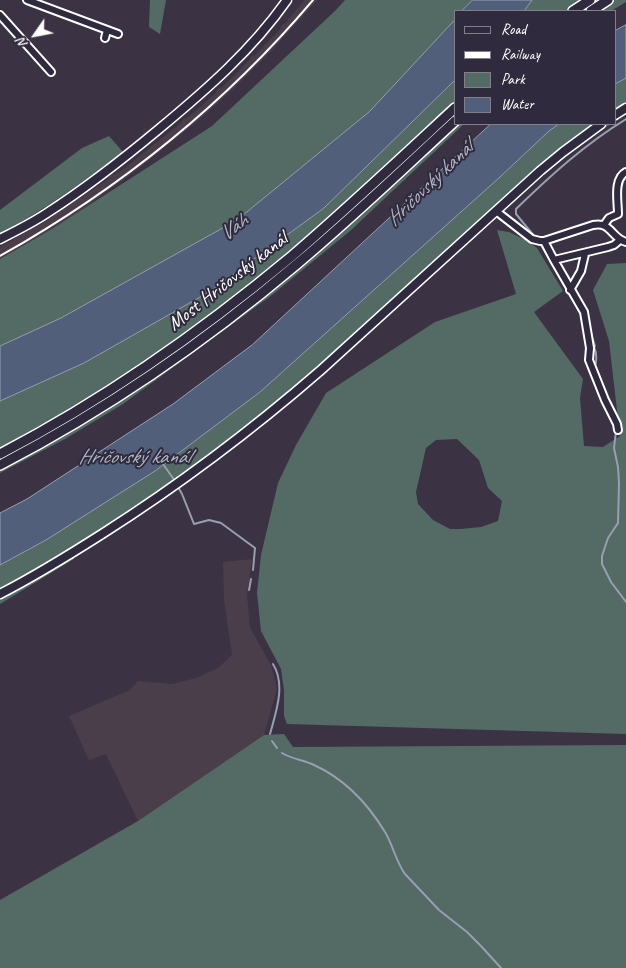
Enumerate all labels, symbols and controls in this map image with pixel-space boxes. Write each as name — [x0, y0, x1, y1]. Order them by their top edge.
north arrow — [10, 10, 60, 60]
legend — [454, 10, 616, 125]
text: Road — [501, 20, 526, 39]
text: N — [13, 35, 31, 52]
text: Railway — [501, 45, 540, 64]
text: Park — [501, 70, 525, 89]
text: Water — [501, 95, 534, 114]
water label: Hričovský kanál — [381, 136, 479, 232]
water label: Váh — [215, 209, 253, 247]
street label: Most Hričovský kanál — [163, 228, 293, 336]
water label: Hričovský kanál — [78, 444, 190, 470]

